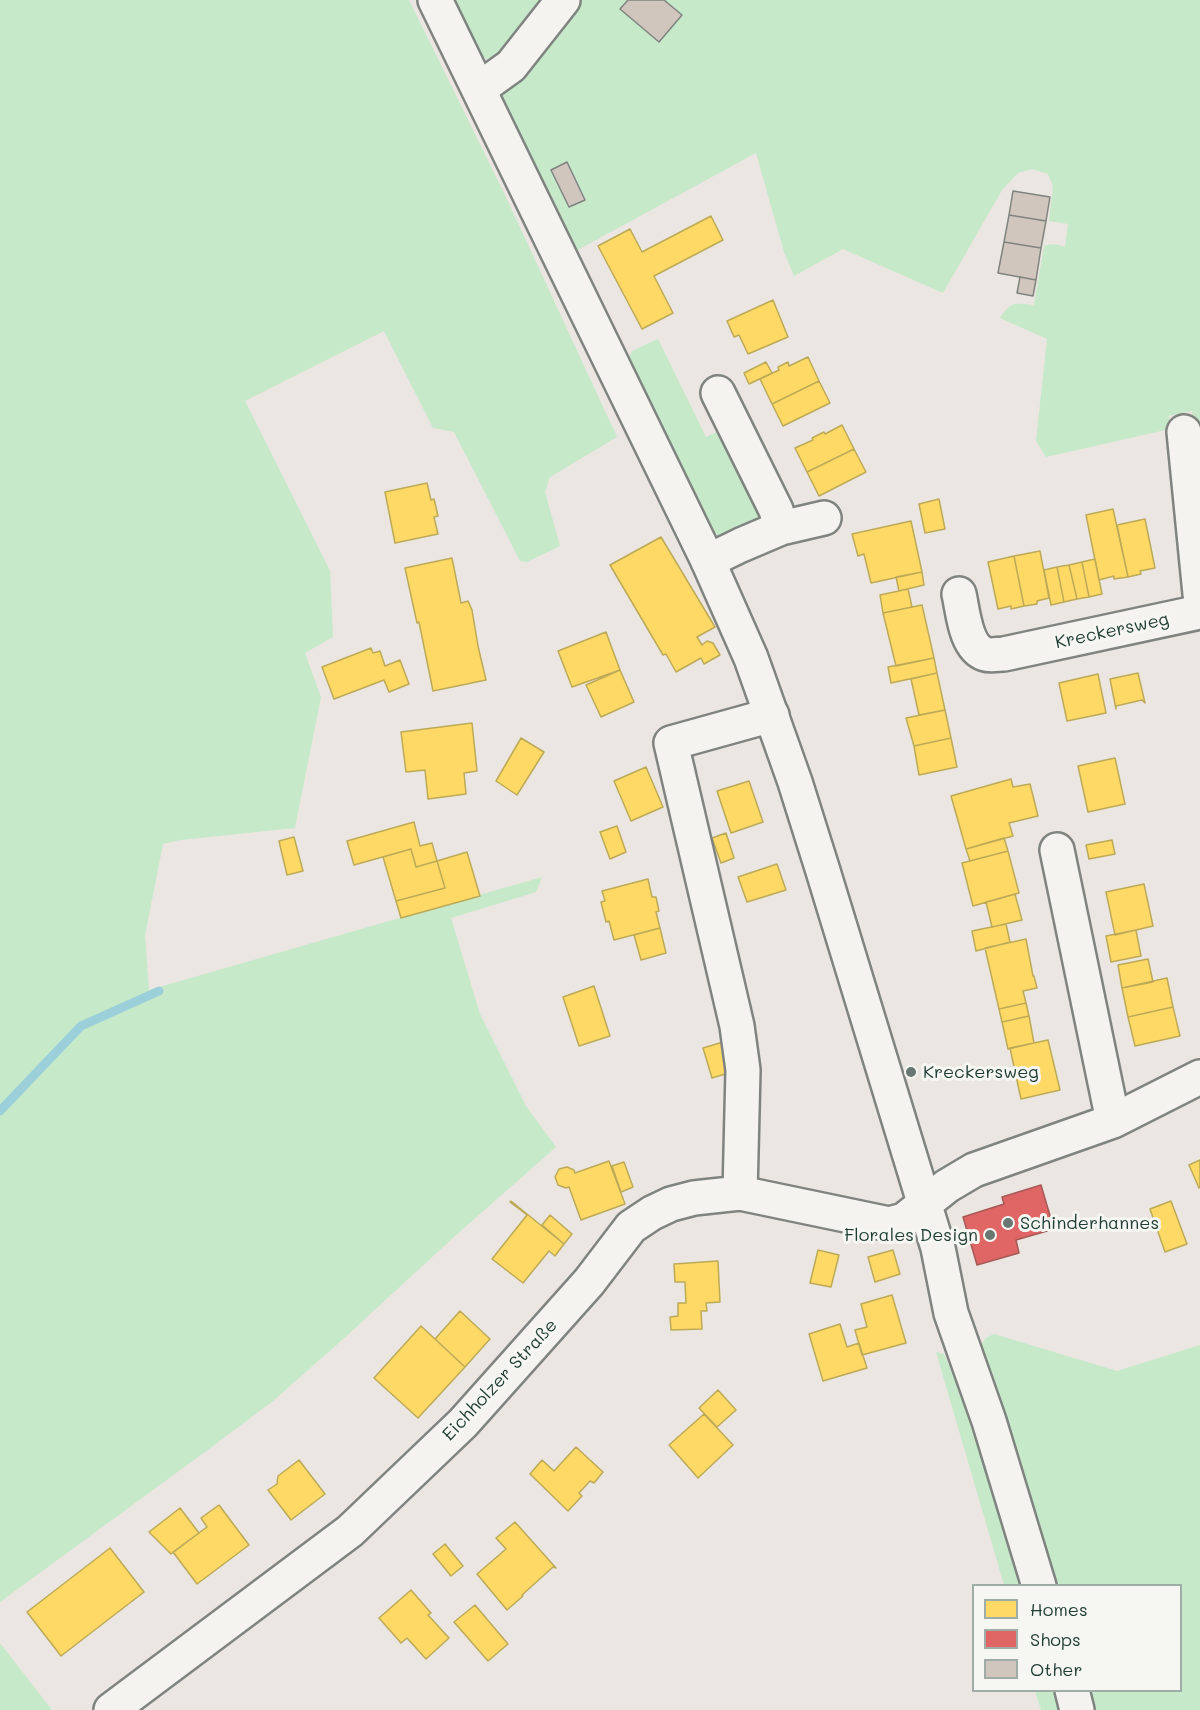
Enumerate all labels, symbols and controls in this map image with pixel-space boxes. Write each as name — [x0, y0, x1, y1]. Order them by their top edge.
street label: Kreckersweg — [1053, 608, 1171, 654]
place label: Kreckersweg — [923, 1061, 1039, 1083]
marker: Kreckersweg — [904, 1065, 918, 1079]
place label: Schinderhannes — [1020, 1212, 1159, 1234]
marker: Schinderhannes — [1001, 1216, 1015, 1230]
place label: Florales Design — [844, 1224, 978, 1246]
marker: Florales Design — [983, 1228, 997, 1242]
street label: Eichholzer Straße — [438, 1315, 562, 1445]
legend — [972, 1584, 1182, 1692]
text: Homes — [1030, 1597, 1088, 1621]
text: Shops — [1030, 1627, 1081, 1651]
text: Other — [1030, 1657, 1083, 1681]

